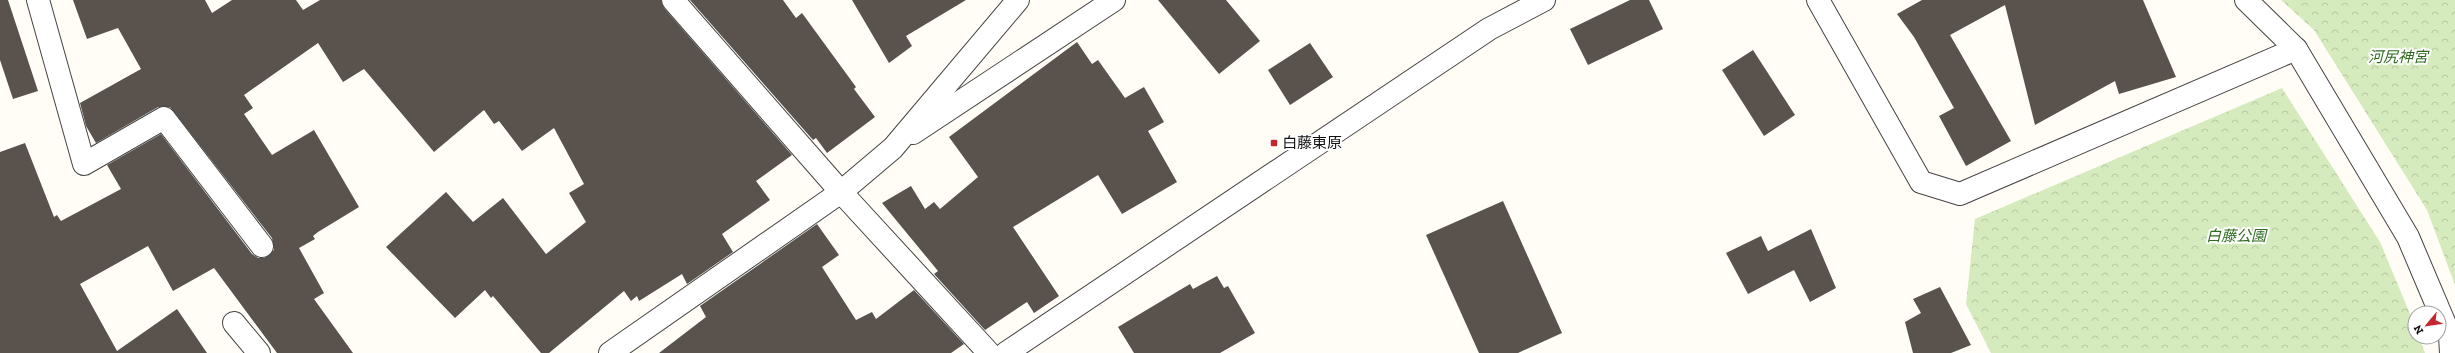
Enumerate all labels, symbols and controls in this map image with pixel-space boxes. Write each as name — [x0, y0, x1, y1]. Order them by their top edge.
park label: 河尻神宮 — [2368, 48, 2430, 66]
place label: 白藤東原 — [1282, 134, 1342, 152]
marker: 白藤東原 — [1269, 138, 1279, 148]
park label: 白藤公園 — [2206, 227, 2268, 245]
north arrow — [2407, 305, 2447, 345]
text: N — [2411, 322, 2426, 336]

